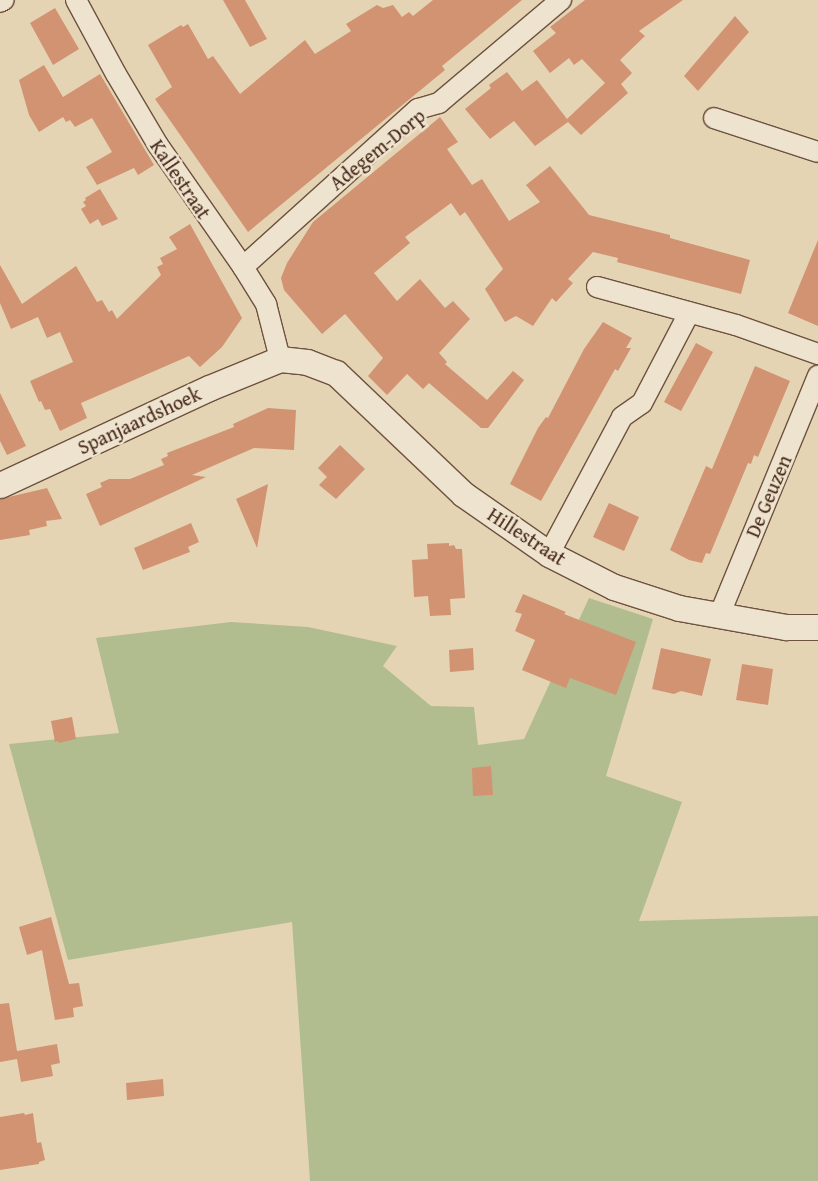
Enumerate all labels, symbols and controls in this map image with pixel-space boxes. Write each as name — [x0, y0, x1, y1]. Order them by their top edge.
street label: Adegem-Dorp — [324, 103, 430, 195]
street label: Kallestraat — [146, 135, 216, 223]
street label: Spanjaardshoek — [74, 381, 204, 459]
street label: De Geuzen — [740, 451, 796, 541]
street label: Hillestraat — [483, 502, 571, 570]

